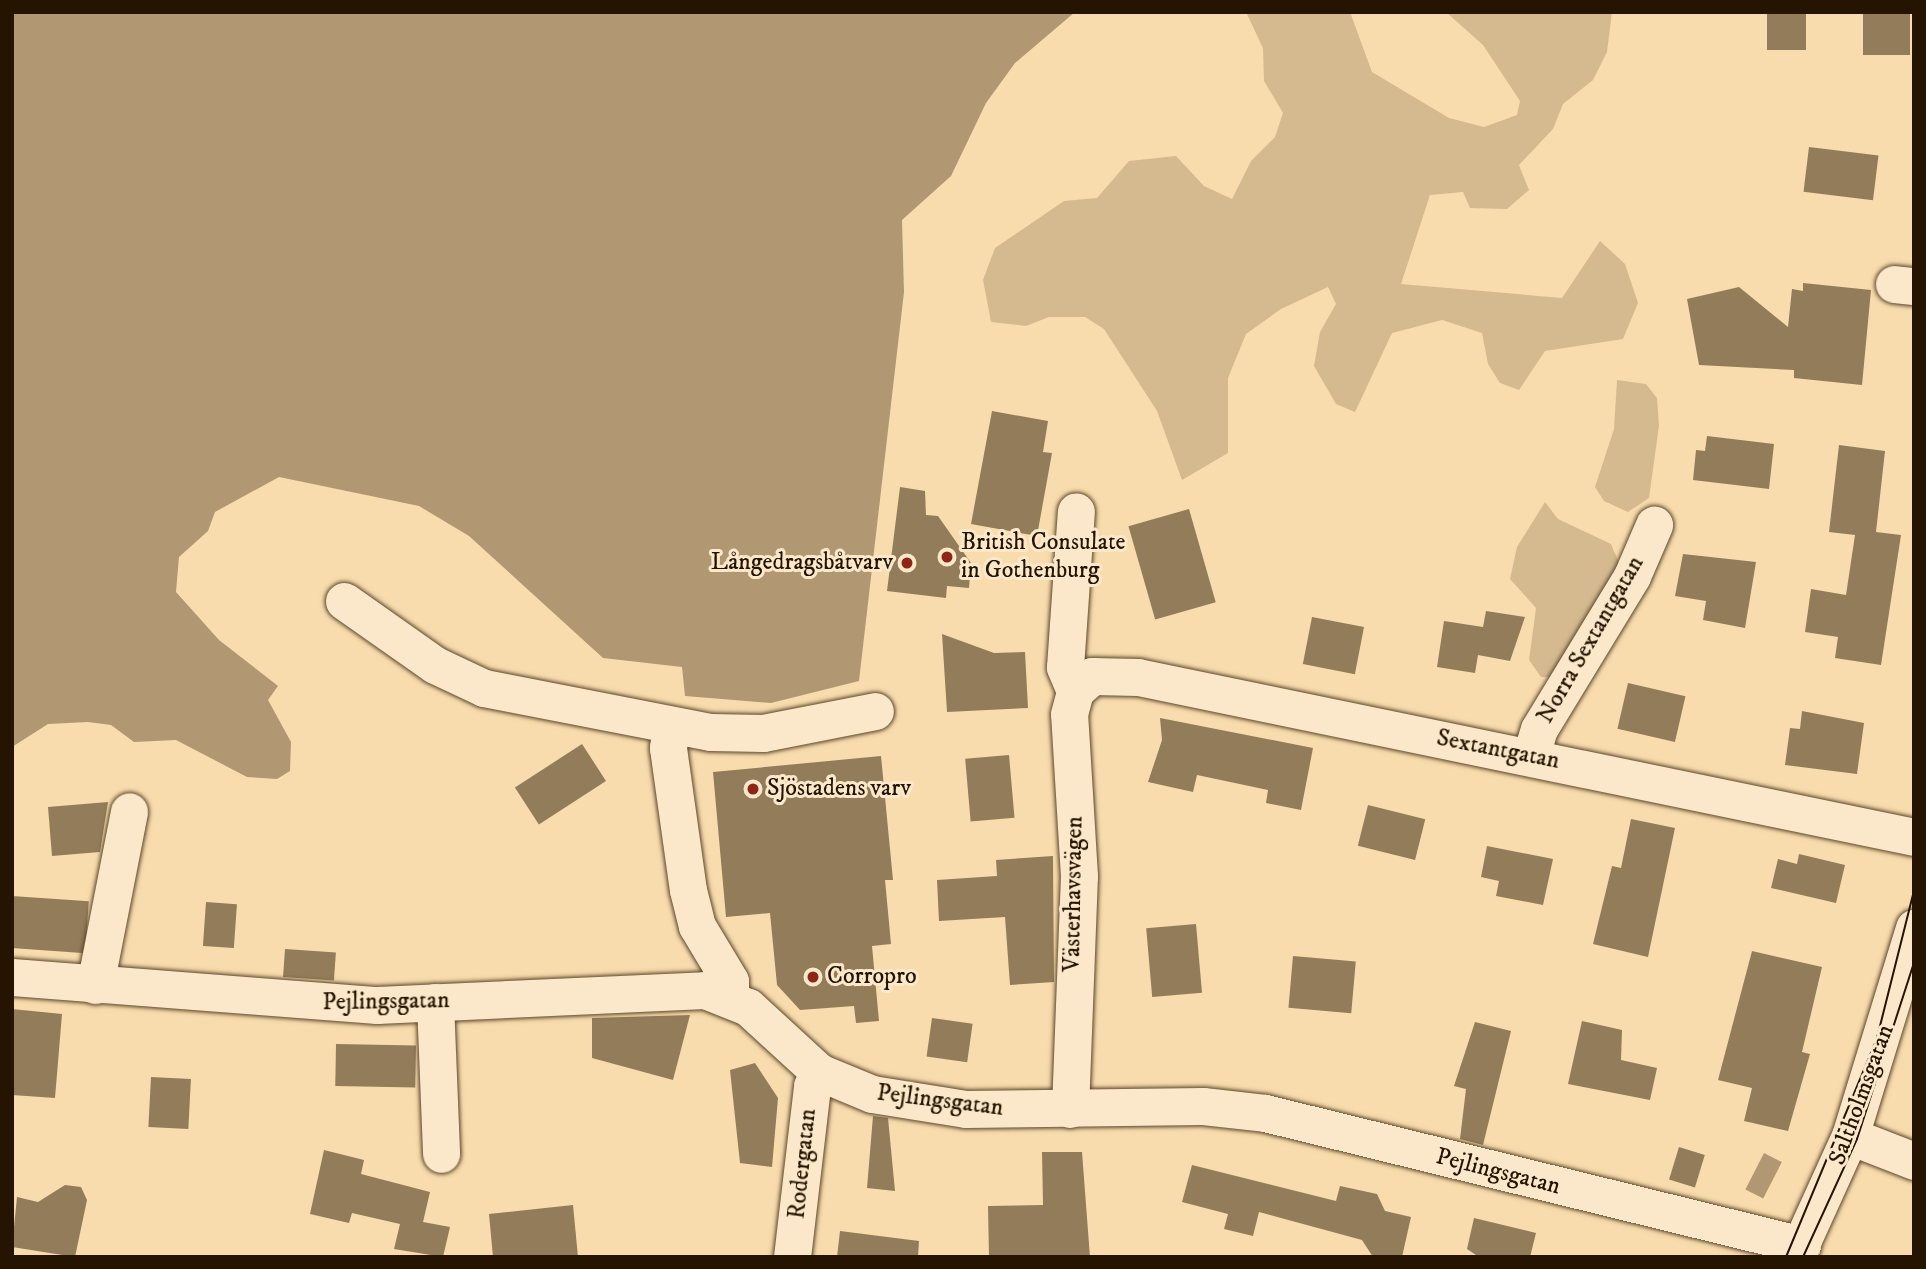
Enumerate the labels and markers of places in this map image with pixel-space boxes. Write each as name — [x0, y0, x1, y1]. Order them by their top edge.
place label: British Consulate in Gothenburg — [961, 529, 1126, 585]
place label: Långedragsbåtvarv — [711, 549, 893, 577]
marker: British Consulate in Gothenburg — [939, 549, 955, 565]
marker: Långedragsbåtvarv — [899, 555, 915, 571]
place label: Sjöstadens varv — [767, 775, 911, 803]
marker: Sjöstadens varv — [745, 781, 761, 797]
place label: Corropro — [827, 963, 917, 991]
marker: Corropro — [805, 969, 821, 985]

